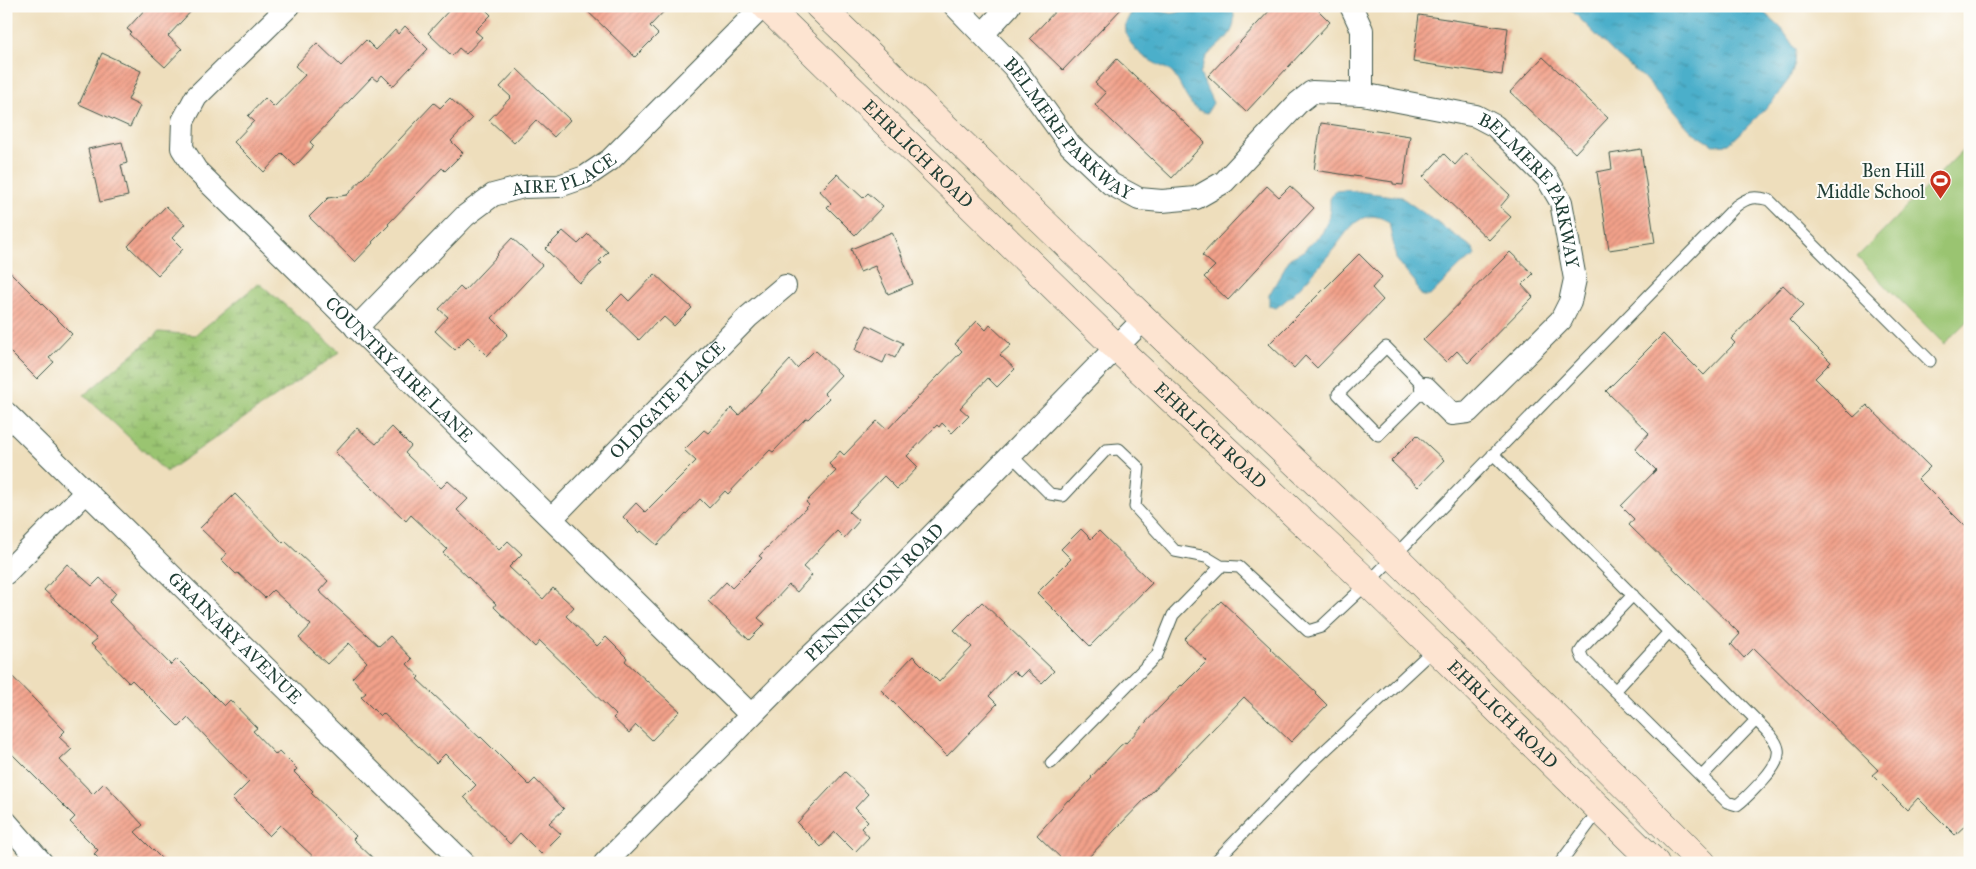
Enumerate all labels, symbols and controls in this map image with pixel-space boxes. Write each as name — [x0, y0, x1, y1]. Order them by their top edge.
street label: BELMERE PARKWAY — [999, 52, 1137, 205]
street label: EHRLICH ROAD — [858, 95, 978, 213]
street label: BELMERE PARKWAY — [1475, 108, 1584, 270]
street label: AIRE PLACE — [508, 148, 620, 201]
place label: Ben Hill Middle School — [1816, 160, 1925, 203]
sports icon: Ben Hill Middle School — [1929, 169, 1953, 200]
street label: COUNTRY AIRE LANE — [320, 292, 478, 447]
street label: OLDGATE PLACE — [605, 336, 730, 463]
street label: EHRLICH ROAD — [1150, 378, 1271, 493]
street label: PENNINGTON ROAD — [801, 519, 949, 666]
street label: GRAINARY AVENUE — [163, 567, 307, 709]
street label: EHRLICH ROAD — [1443, 656, 1563, 773]

